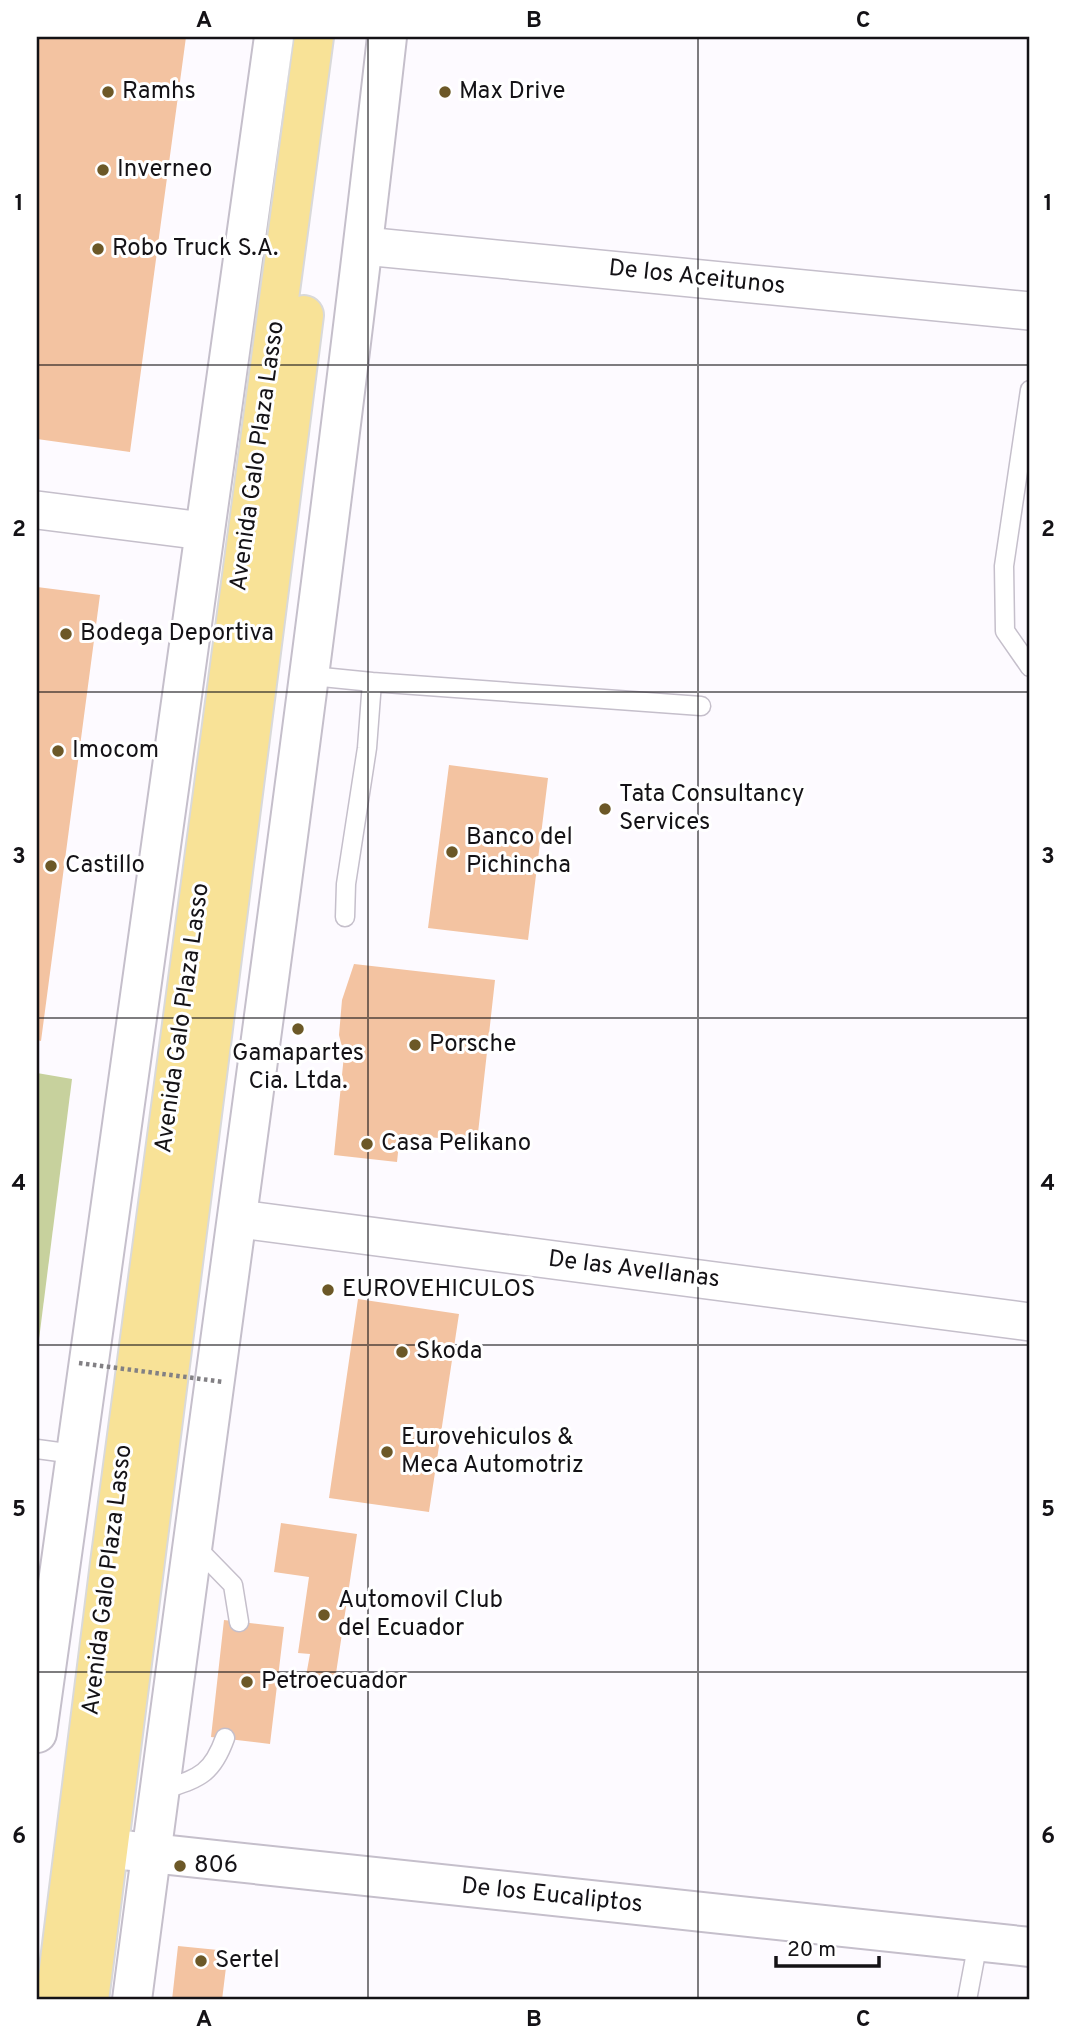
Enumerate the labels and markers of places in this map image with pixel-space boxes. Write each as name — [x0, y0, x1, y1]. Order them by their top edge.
place label: Ramhs — [122, 77, 196, 107]
place label: Max Drive — [459, 77, 565, 107]
marker: Ramhs — [100, 84, 116, 100]
marker: Max Drive — [437, 84, 453, 100]
place label: Inverneo — [117, 155, 212, 185]
marker: Inverneo — [95, 162, 111, 178]
place label: Robo Truck S.A. — [112, 234, 278, 264]
marker: Robo Truck S.A. — [90, 241, 106, 257]
place label: Bodega Deportiva — [80, 619, 274, 649]
marker: Bodega Deportiva — [58, 626, 74, 642]
place label: Imocom — [72, 736, 159, 766]
marker: Imocom — [50, 743, 66, 759]
place label: Tata Consultancy Services — [619, 780, 805, 838]
marker: Tata Consultancy Services — [597, 801, 613, 817]
place label: Banco del Pichincha — [466, 823, 573, 881]
marker: Banco del Pichincha — [444, 844, 460, 860]
place label: Castillo — [65, 851, 145, 881]
marker: Castillo — [43, 858, 59, 874]
marker: Gamapartes Cia. Ltda. — [290, 1021, 306, 1037]
place label: Porsche — [429, 1030, 516, 1060]
marker: Porsche — [407, 1037, 423, 1053]
place label: Gamapartes Cia. Ltda. — [232, 1039, 364, 1097]
place label: Casa Pelikano — [381, 1129, 531, 1159]
marker: Casa Pelikano — [359, 1136, 375, 1152]
place label: EUROVEHICULOS — [342, 1275, 535, 1305]
marker: EUROVEHICULOS — [320, 1282, 336, 1298]
place label: Skoda — [416, 1337, 482, 1367]
marker: Skoda — [394, 1344, 410, 1360]
place label: Eurovehiculos & Meca Automotriz — [401, 1423, 584, 1481]
marker: Eurovehiculos & Meca Automotriz — [379, 1444, 395, 1460]
place label: Automovil Club del Ecuador — [338, 1586, 503, 1644]
marker: Automovil Club del Ecuador — [316, 1607, 332, 1623]
place label: Petroecuador — [261, 1667, 407, 1697]
marker: Petroecuador — [239, 1674, 255, 1690]
place label: 806 — [194, 1851, 238, 1881]
marker: 806 — [172, 1858, 188, 1874]
place label: Sertel — [215, 1946, 280, 1976]
marker: Sertel — [193, 1953, 209, 1969]

